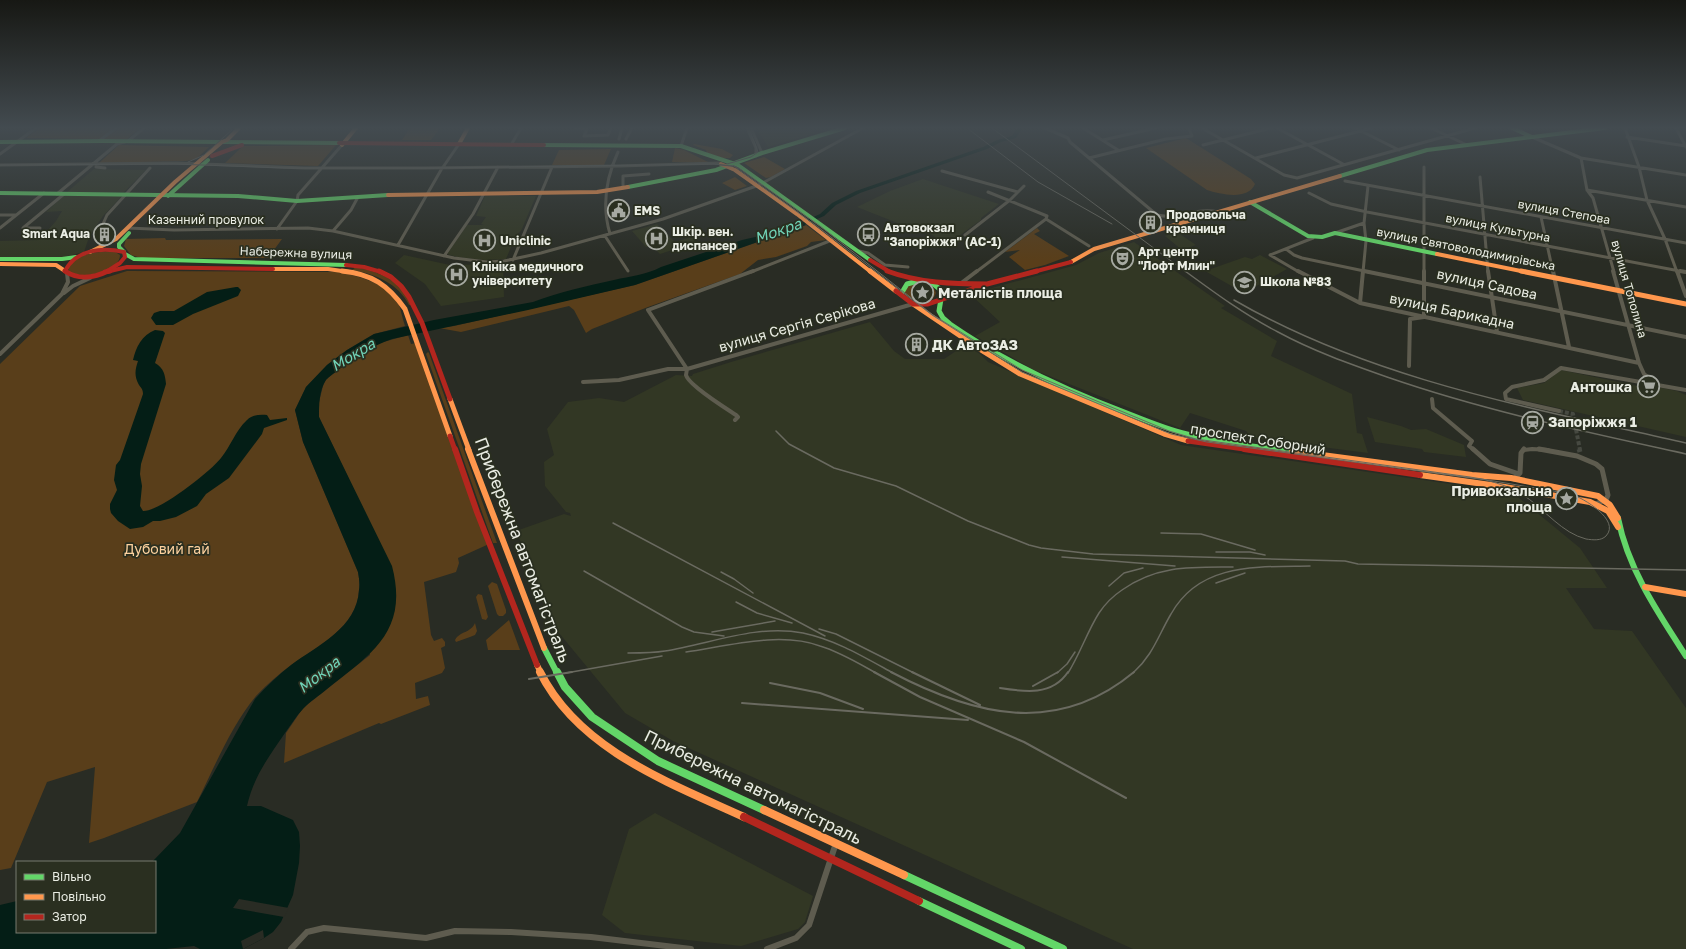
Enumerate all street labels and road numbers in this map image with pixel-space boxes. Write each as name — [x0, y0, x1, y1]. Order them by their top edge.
street label: вулиця Степова — [1517, 196, 1611, 227]
street label: вулиця Культурна — [1445, 210, 1552, 245]
street label: Казенний провулок — [148, 212, 264, 227]
street label: вулиця Святоволодимирівська — [1375, 224, 1557, 273]
street label: вулиця Тополина — [1608, 238, 1651, 339]
street label: Набережна вулиця — [240, 243, 353, 262]
street label: вулиця Садова — [1435, 265, 1539, 302]
street label: вулиця Барикадна — [1388, 289, 1516, 332]
street label: вулиця Сергія Серікова — [717, 294, 877, 355]
street label: проспект Соборний — [1189, 419, 1327, 458]
street label: Прибережна автомагістраль — [471, 434, 576, 665]
street label: Прибережна автомагістраль — [641, 725, 866, 849]

